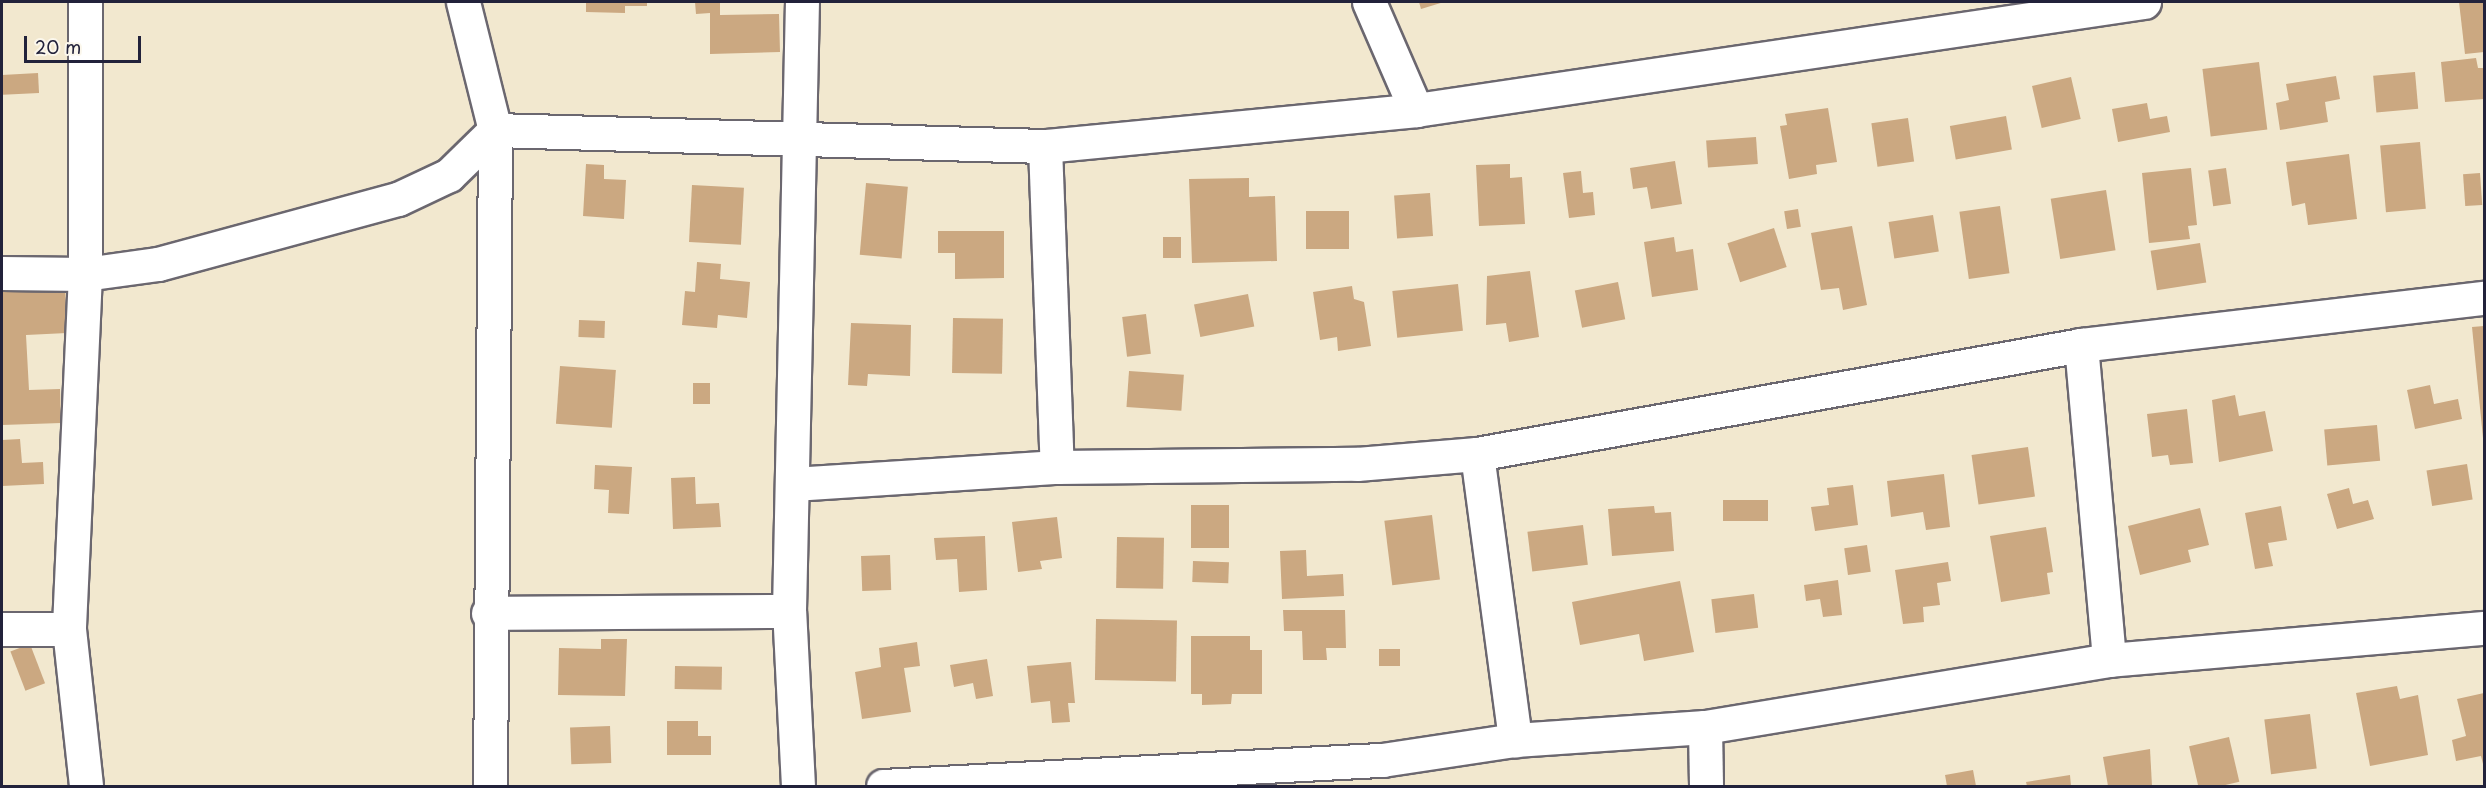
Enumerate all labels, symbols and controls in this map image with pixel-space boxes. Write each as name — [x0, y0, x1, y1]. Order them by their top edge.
scale bar — [27, 24, 144, 62]
text: 20 m — [35, 33, 81, 60]

